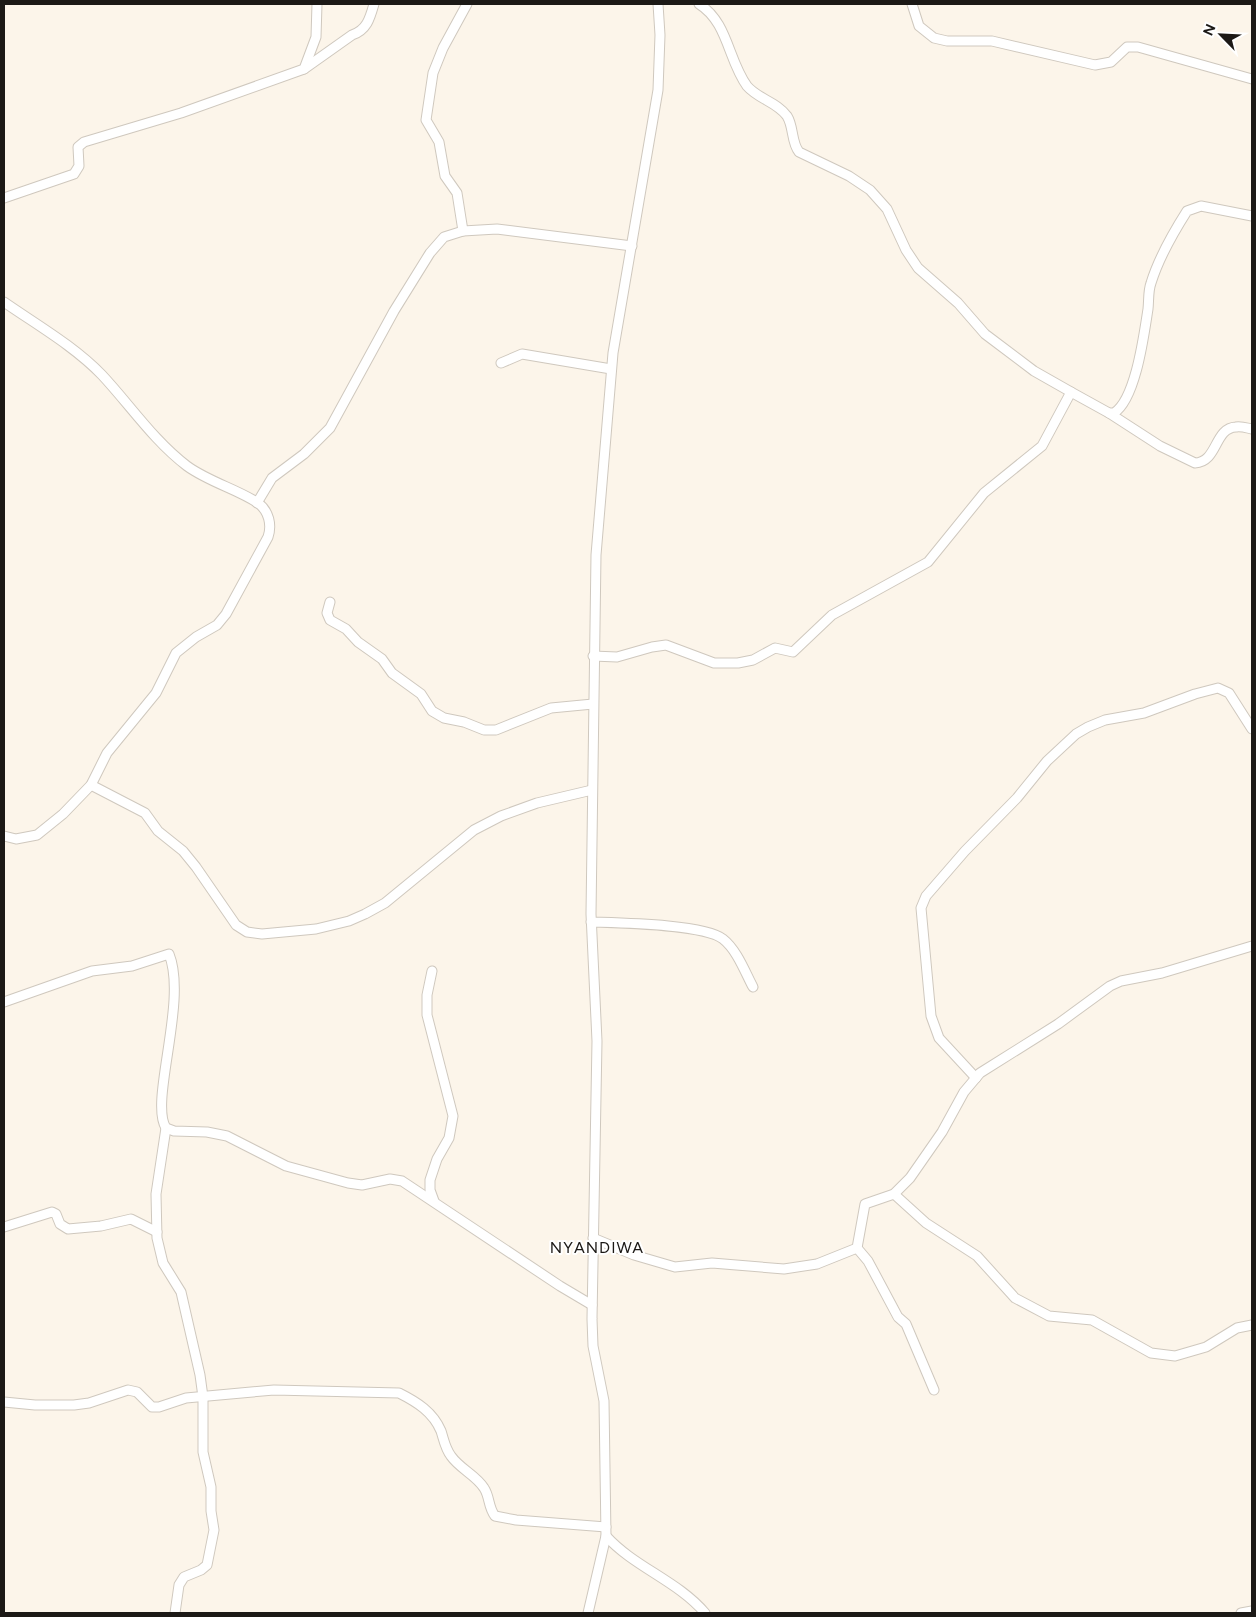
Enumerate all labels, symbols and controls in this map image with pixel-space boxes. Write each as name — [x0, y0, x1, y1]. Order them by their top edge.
north arrow — [1196, 10, 1246, 60]
text: N — [1200, 22, 1220, 38]
district label: NYANDIWA — [550, 1238, 644, 1257]

